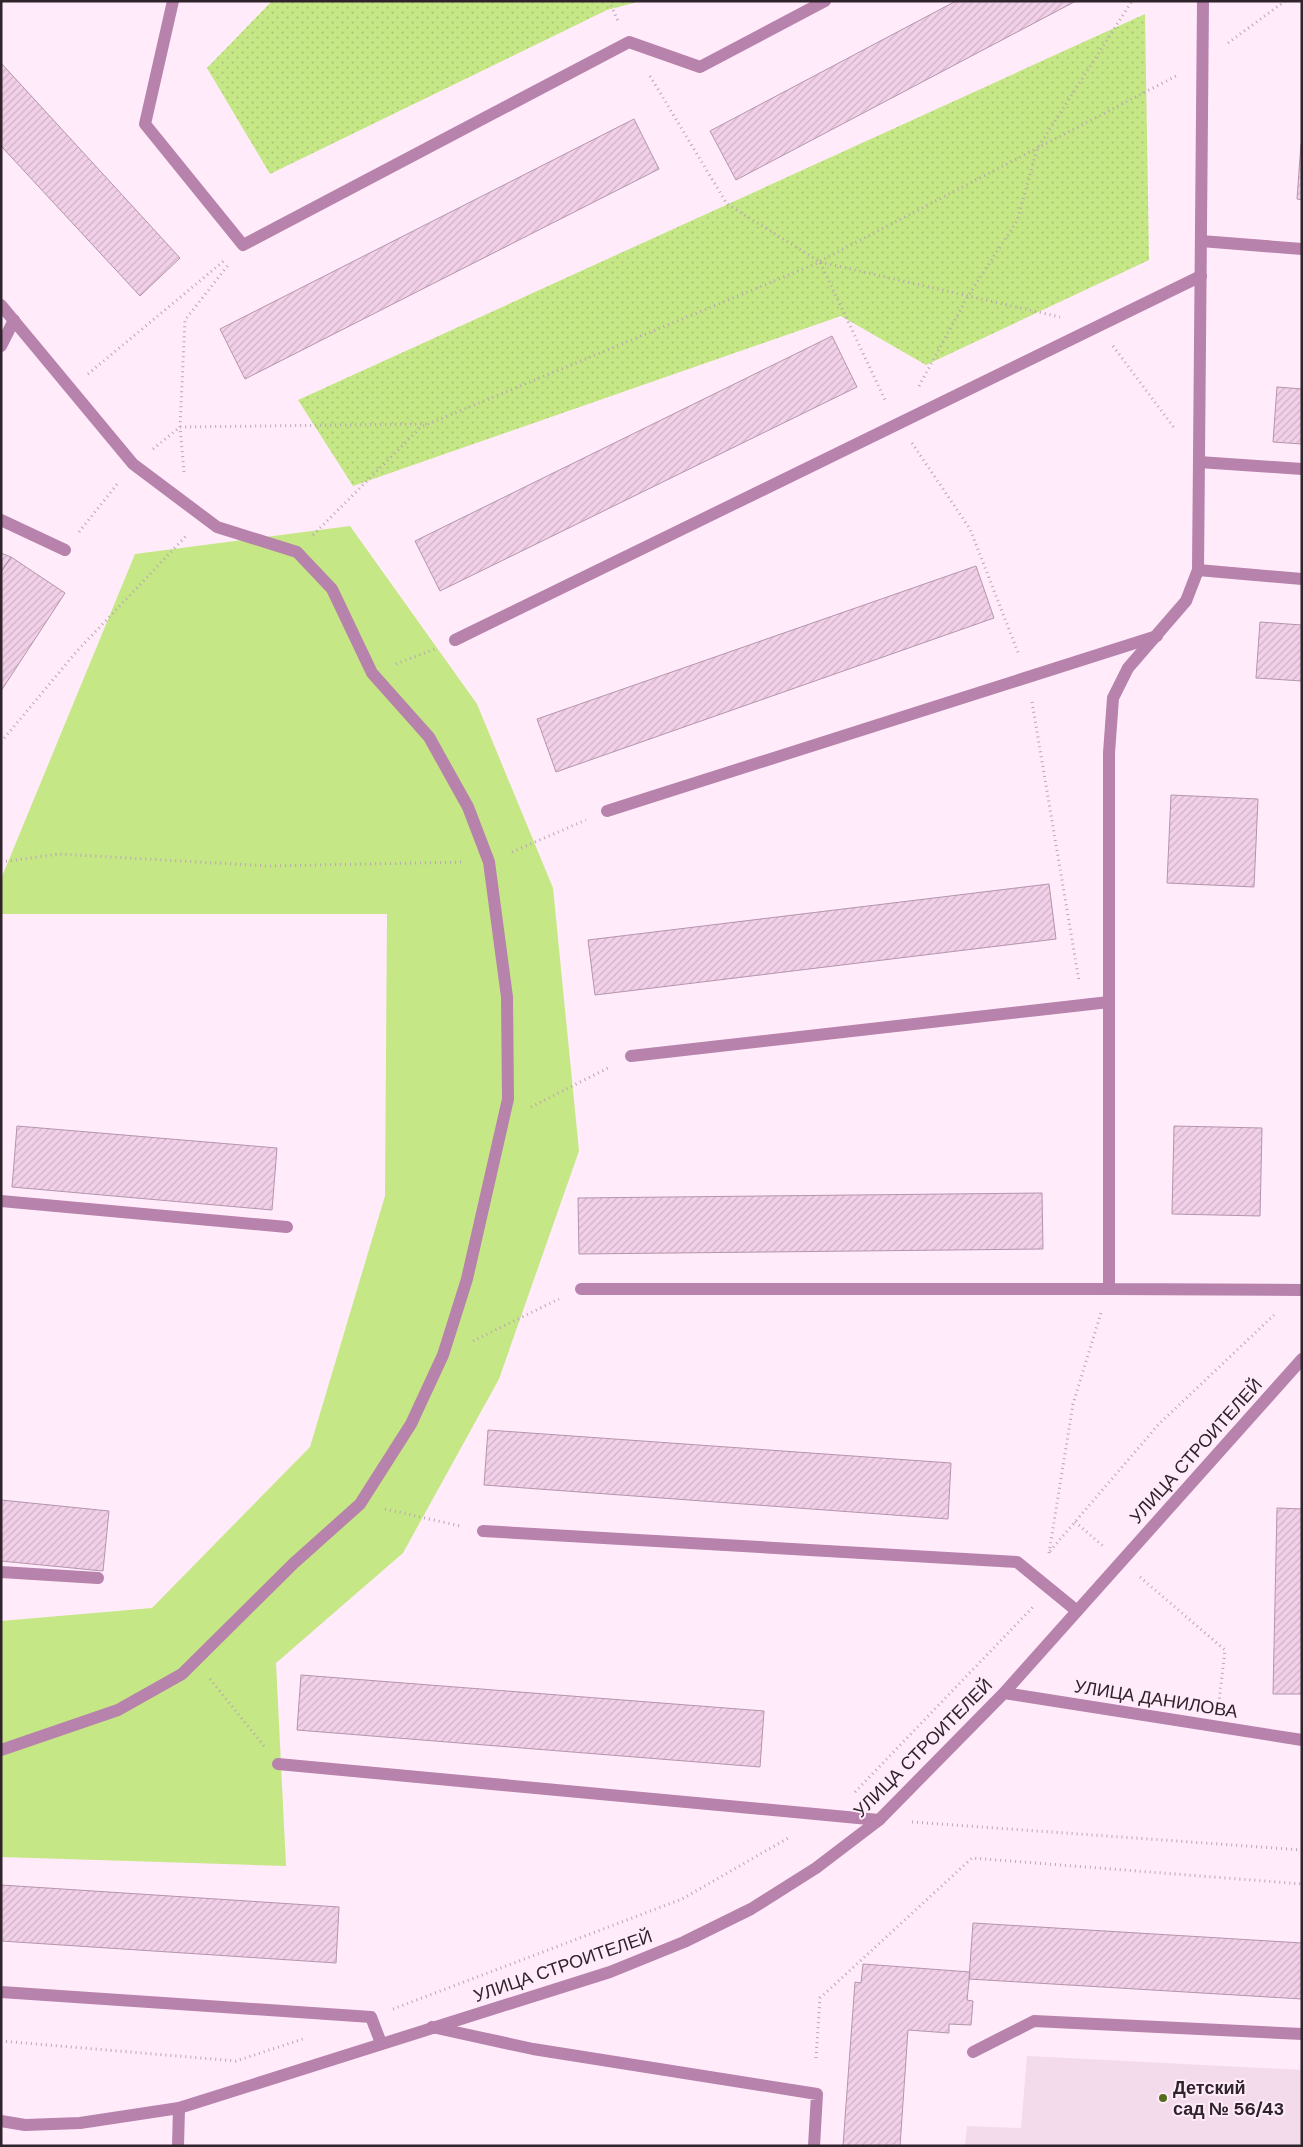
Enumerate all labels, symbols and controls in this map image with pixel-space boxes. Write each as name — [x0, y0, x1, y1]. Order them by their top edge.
street label: УЛИЦА СТРОИТЕЛЕЙ — [1124, 1373, 1268, 1529]
street label: УЛИЦА СТРОИТЕЛЕЙ — [848, 1673, 998, 1823]
street label: УЛИЦА ДАНИЛОВА — [1073, 1674, 1239, 1724]
street label: УЛИЦА СТРОИТЕЛЕЙ — [470, 1924, 656, 2008]
place label: Детский сад № 56/43 — [1173, 2076, 1284, 2121]
marker: Детский сад № 56/43 — [1157, 2092, 1169, 2104]

